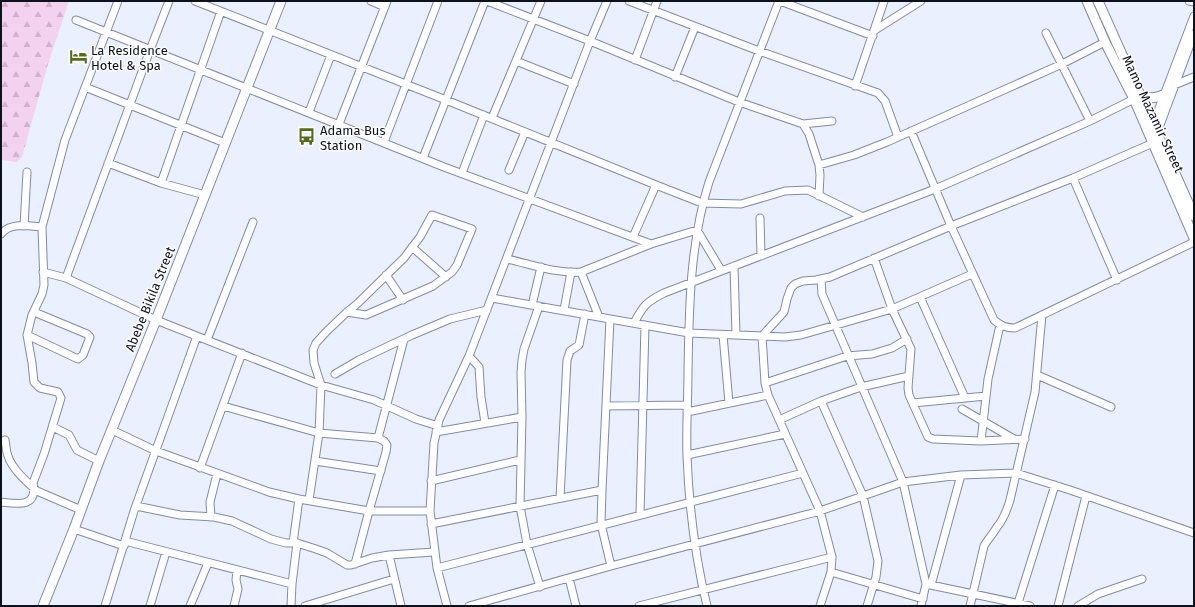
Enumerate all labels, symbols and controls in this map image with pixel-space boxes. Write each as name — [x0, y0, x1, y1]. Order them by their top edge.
place label: La Residence Hotel & Spa — [91, 43, 168, 73]
hotel icon: La Residence Hotel & Spa — [68, 47, 88, 67]
street label: Mamo Mazamir Street — [1119, 53, 1187, 175]
place label: Adama Bus Station — [320, 123, 386, 153]
bus stop icon: Adama Bus Station — [297, 127, 317, 147]
street label: Abebe Bikila Street — [122, 244, 178, 354]

